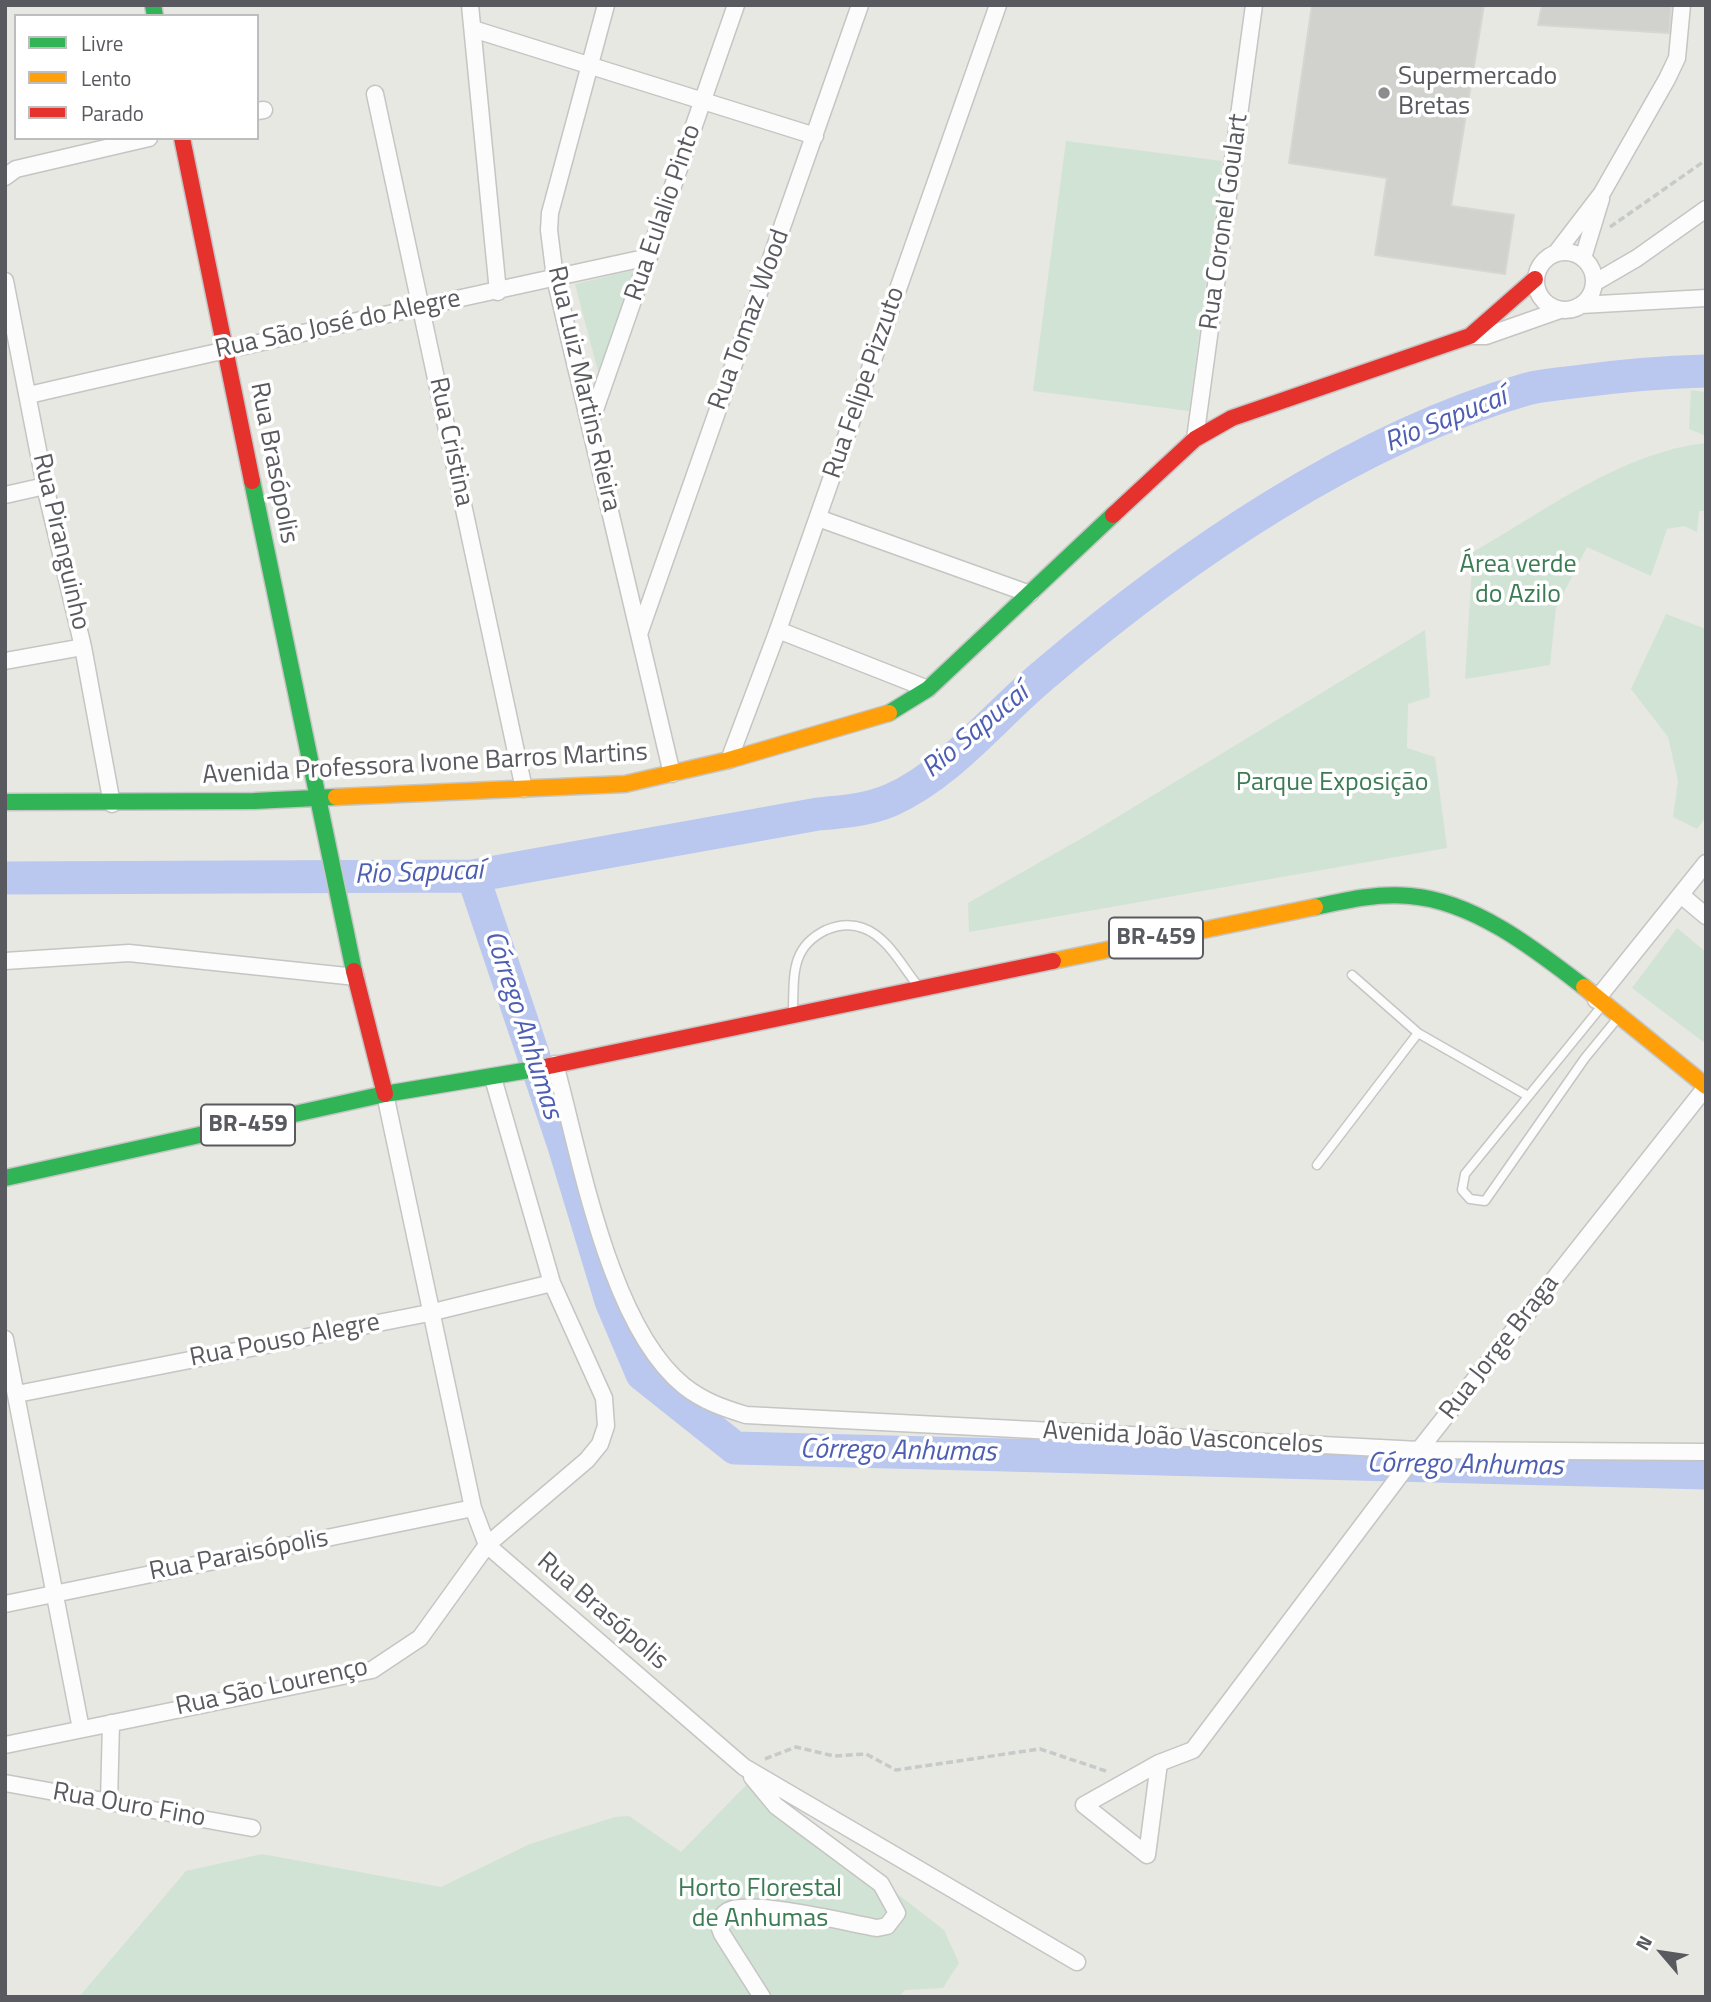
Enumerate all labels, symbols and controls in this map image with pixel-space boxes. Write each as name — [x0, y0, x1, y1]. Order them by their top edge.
legend — [14, 14, 259, 140]
text: Livre — [81, 27, 123, 59]
text: Lento — [81, 62, 131, 94]
place label: Supermercado Bretas — [1398, 62, 1557, 124]
marker: Supermercado Bretas — [1376, 85, 1392, 101]
text: Parado — [81, 97, 144, 129]
street label: Rua Coronel Goulart — [1194, 112, 1256, 332]
street label: Rua Eulalio Pinto — [619, 121, 709, 305]
street label: Rua Tomaz Wood — [703, 226, 797, 414]
street label: Rua Luiz Martins Rieira — [540, 263, 626, 515]
street label: Rua Felipe Pizzuto — [818, 283, 912, 483]
street label: Rua São José do Alegre — [212, 284, 464, 366]
street label: Rua Cristina — [421, 375, 479, 509]
street label: Rua Brasópolis — [242, 380, 304, 546]
water label: Rio Sapucaí — [1380, 381, 1512, 461]
street label: Rua Piranguinho — [25, 451, 95, 633]
park label: Área verde do Azilo — [1459, 550, 1577, 612]
water label: Rio Sapucaí — [916, 678, 1036, 786]
street label: Avenida Professora Ivone Barros Martins — [202, 738, 648, 792]
park label: Parque Exposição — [1236, 768, 1428, 800]
water label: Rio Sapucaí — [354, 855, 484, 893]
road number: BR-459 — [1109, 918, 1203, 958]
water label: Córrego Anhumas — [476, 927, 568, 1123]
road number: BR-459 — [201, 1105, 295, 1146]
street label: Rua Jorge Braga — [1434, 1269, 1566, 1427]
street label: Rua Pouso Alegre — [187, 1307, 383, 1375]
street label: Avenida João Vasconcelos — [1042, 1416, 1324, 1462]
water label: Córrego Anhumas — [800, 1433, 996, 1471]
water label: Córrego Anhumas — [1367, 1447, 1563, 1485]
street label: Rua Paraisópolis — [147, 1523, 331, 1589]
street label: Rua Brasópolis — [530, 1547, 674, 1677]
street label: Rua São Lourenço — [173, 1652, 371, 1724]
street label: Rua Ouro Fino — [50, 1777, 208, 1835]
park label: Horto Florestal de Anhumas — [678, 1874, 842, 1936]
north arrow — [1627, 1918, 1697, 1988]
text: N — [1627, 1930, 1659, 1955]

